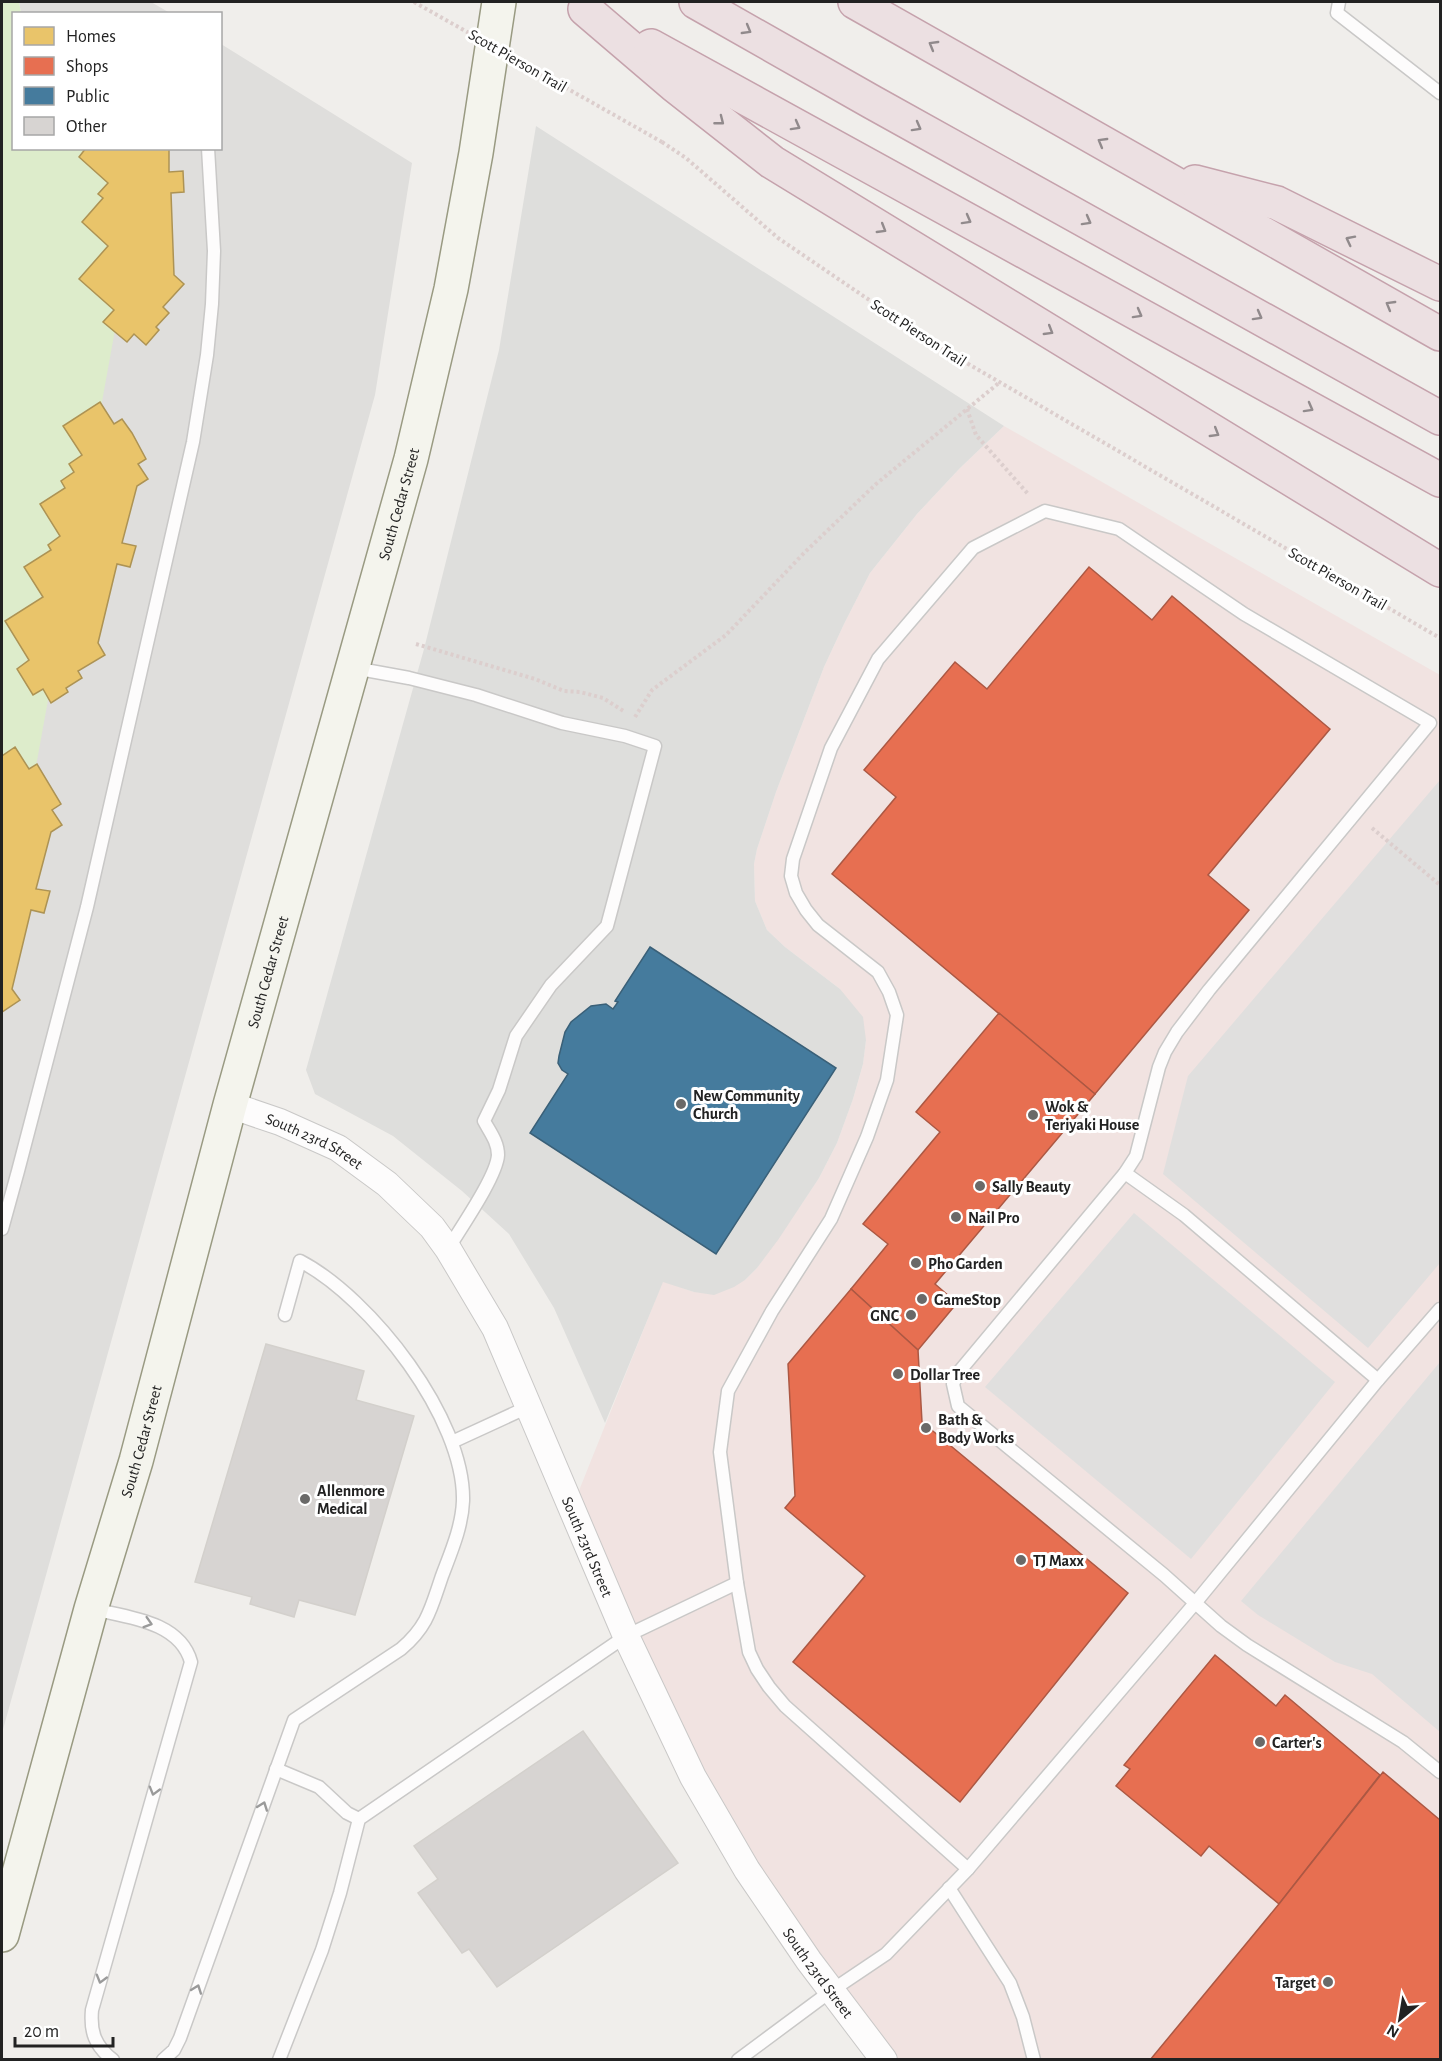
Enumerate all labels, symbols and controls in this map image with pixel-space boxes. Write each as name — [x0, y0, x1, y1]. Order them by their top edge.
legend — [12, 12, 222, 150]
one-way arrow — [741, 23, 751, 35]
street label: Scott Pierson Trail — [466, 26, 569, 95]
text: Homes — [66, 28, 116, 46]
one-way arrow — [928, 41, 939, 53]
text: Shops — [66, 58, 108, 76]
text: Public — [66, 88, 109, 106]
one-way arrow — [714, 114, 725, 125]
text: Other — [66, 118, 107, 136]
one-way arrow — [790, 119, 800, 130]
one-way arrow — [911, 120, 921, 131]
one-way arrow — [1098, 137, 1108, 149]
one-way arrow — [961, 213, 971, 224]
one-way arrow — [1081, 214, 1091, 226]
one-way arrow — [876, 222, 886, 234]
one-way arrow — [1345, 236, 1356, 248]
street label: Scott Pierson Trail — [868, 296, 969, 370]
one-way arrow — [1386, 301, 1396, 313]
one-way arrow — [1132, 307, 1142, 318]
one-way arrow — [1251, 309, 1262, 320]
one-way arrow — [1043, 323, 1053, 335]
one-way arrow — [1303, 400, 1313, 412]
one-way arrow — [1209, 425, 1219, 437]
street label: South Cedar Street — [376, 446, 422, 562]
street label: Scott Pierson Trail — [1286, 544, 1389, 613]
street label: South Cedar Street — [245, 914, 292, 1030]
place label: New Community Church — [693, 1088, 801, 1122]
marker: New Community Church — [674, 1097, 688, 1111]
place label: Wok & Teriyaki House — [1045, 1099, 1140, 1134]
marker: Wok & Teriyaki House — [1026, 1108, 1040, 1122]
street label: South 23rd Street — [264, 1111, 366, 1173]
marker: Sally Beauty — [973, 1179, 987, 1193]
place label: Sally Beauty — [992, 1179, 1072, 1196]
marker: Nail Pro — [949, 1210, 963, 1224]
place label: Nail Pro — [968, 1210, 1020, 1226]
marker: Pho Garden — [909, 1256, 923, 1270]
place label: Pho Garden — [928, 1256, 1003, 1272]
marker: GameStop — [915, 1292, 929, 1306]
place label: GameStop — [934, 1292, 1001, 1308]
place label: GNC — [870, 1308, 900, 1324]
marker: GNC — [904, 1308, 918, 1322]
marker: Dollar Tree — [891, 1367, 905, 1381]
place label: Dollar Tree — [910, 1367, 981, 1383]
street label: South Cedar Street — [118, 1384, 165, 1500]
place label: Bath & Body Works — [938, 1412, 1014, 1447]
marker: Bath & Body Works — [919, 1421, 933, 1435]
place label: Allenmore Medical — [317, 1483, 385, 1517]
marker: Allenmore Medical — [298, 1492, 312, 1506]
street label: South 23rd Street — [559, 1495, 615, 1599]
marker: TJ Maxx — [1014, 1553, 1028, 1567]
place label: TJ Maxx — [1033, 1553, 1085, 1569]
one-way arrow — [142, 1616, 153, 1628]
marker: Carter's — [1253, 1735, 1267, 1749]
place label: Carter's — [1272, 1735, 1322, 1751]
one-way arrow — [149, 1786, 162, 1796]
one-way arrow — [256, 1801, 269, 1812]
street label: South 23rd Street — [780, 1925, 856, 2021]
one-way arrow — [96, 1973, 108, 1984]
place label: Target — [1275, 1975, 1317, 1991]
marker: Target — [1321, 1975, 1335, 1989]
one-way arrow — [190, 1984, 203, 1995]
north arrow — [1370, 1989, 1430, 2049]
scale bar — [15, 2010, 112, 2048]
text: N — [1384, 2021, 1402, 2041]
text: 20 m — [24, 2023, 59, 2041]

